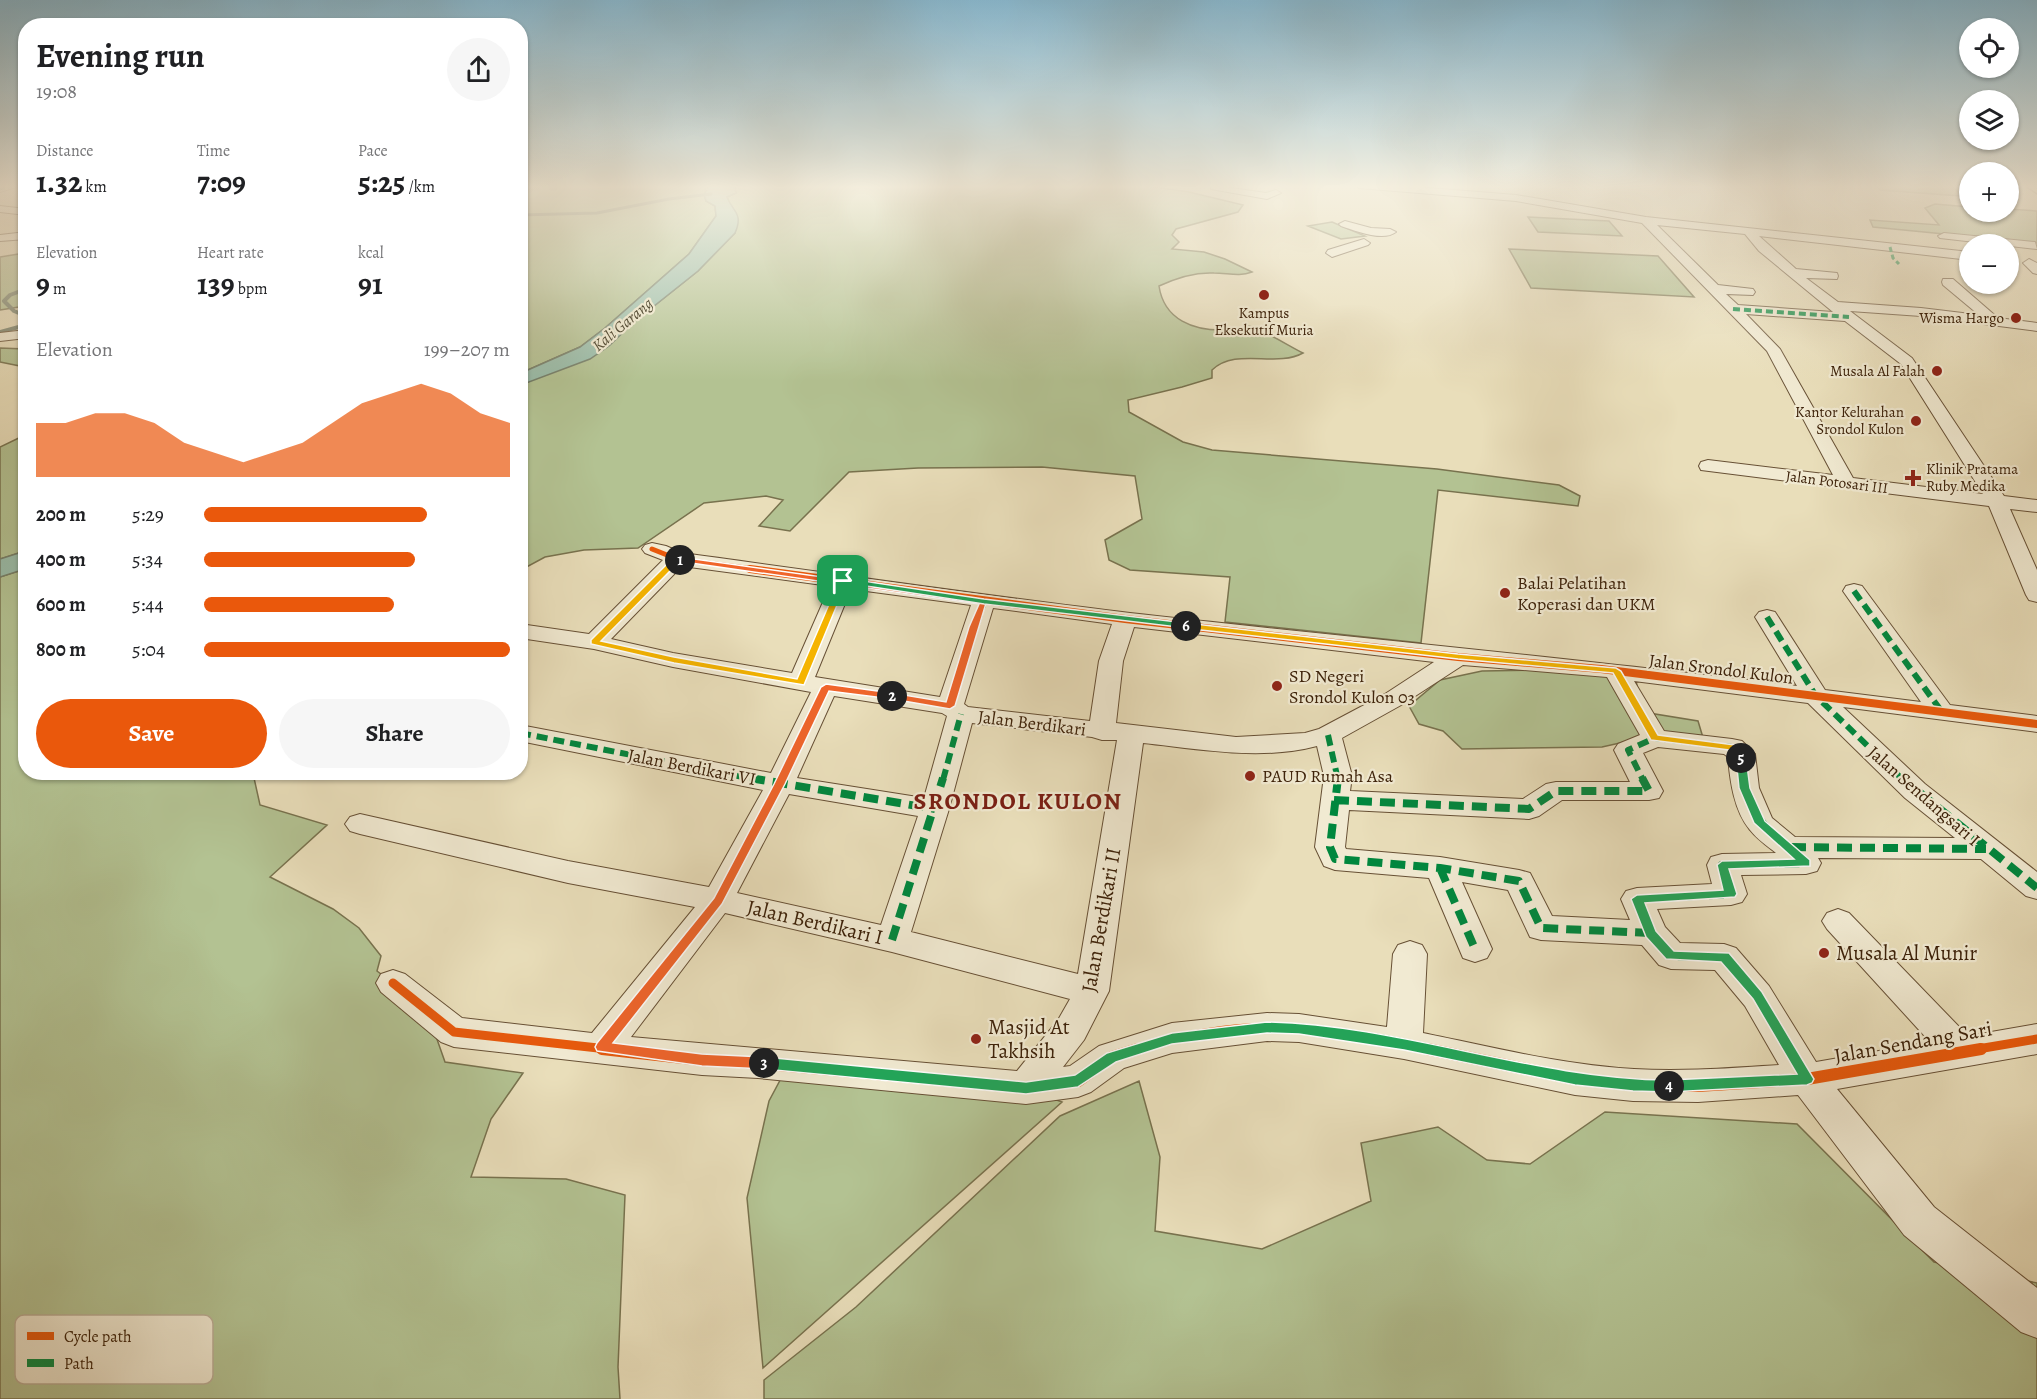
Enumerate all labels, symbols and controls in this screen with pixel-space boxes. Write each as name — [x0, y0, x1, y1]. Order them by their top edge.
map controls — [1959, 18, 2019, 294]
button: locate — [1959, 18, 2019, 78]
text: Evening run — [36, 33, 205, 78]
button: share — [447, 38, 510, 101]
text: 19:08 — [36, 78, 77, 105]
button: layers — [1959, 90, 2019, 150]
text: Distance — [36, 140, 93, 162]
text: Time — [197, 140, 230, 162]
text: Pace — [358, 140, 388, 162]
text: 1.32 — [36, 162, 82, 202]
text: 7:09 — [197, 162, 246, 202]
text: 5:25 — [358, 162, 405, 202]
button: + — [1959, 162, 2019, 222]
text: km — [82, 176, 107, 198]
text: /km — [405, 176, 435, 198]
button: − — [1959, 234, 2019, 294]
text: Elevation — [36, 242, 97, 264]
text: Heart rate — [197, 242, 264, 264]
text: kcal — [358, 242, 384, 264]
text: 9 — [36, 264, 50, 304]
text: 139 — [197, 264, 235, 304]
text: 91 — [358, 264, 383, 304]
text: m — [50, 278, 66, 300]
text: bpm — [235, 278, 268, 300]
marker: Kampus Eksekutif Muria — [1257, 288, 1271, 302]
water label: Kali Garang — [588, 293, 658, 357]
place label: Kampus Eksekutif Muria — [1214, 303, 1314, 340]
place label: Wisma Hargo — [1918, 308, 2004, 328]
marker: Wisma Hargo — [2009, 311, 2023, 325]
text: Elevation — [36, 336, 113, 363]
text: 199–207 m — [424, 336, 510, 363]
place label: Musala Al Falah — [1830, 361, 1925, 381]
marker: Musala Al Falah — [1930, 364, 1944, 378]
place label: Kantor Kelurahan Srondol Kulon — [1795, 402, 1904, 439]
marker: Kantor Kelurahan Srondol Kulon — [1909, 414, 1923, 428]
place label: Klinik Pratama Ruby Medika — [1926, 459, 2018, 496]
street label: Jalan Potosari III — [1785, 466, 1889, 498]
marker: Klinik Pratama Ruby Medika — [1904, 469, 1922, 487]
text: 200 m — [36, 501, 86, 528]
text: 5:29 — [132, 501, 164, 528]
pin: 1 — [665, 545, 695, 575]
text: 400 m — [36, 546, 86, 573]
text: 5:34 — [132, 546, 163, 573]
text: 1 — [677, 549, 683, 571]
pin — [817, 555, 868, 606]
icon: arrive — [826, 564, 859, 597]
place label: Balai Pelatihan Koperasi dan UKM — [1517, 571, 1656, 616]
marker: Balai Pelatihan Koperasi dan UKM — [1498, 586, 1512, 600]
text: 600 m — [36, 591, 86, 618]
text: 5:44 — [132, 591, 163, 618]
pin: 6 — [1171, 611, 1201, 641]
text: 6 — [1182, 615, 1190, 637]
text: 800 m — [36, 636, 86, 663]
text: 5:04 — [132, 636, 165, 663]
street label: Jalan Srondol Kulon — [1647, 648, 1795, 690]
place label: SD Negeri Srondol Kulon 03 — [1289, 664, 1415, 709]
marker: SD Negeri Srondol Kulon 03 — [1270, 679, 1284, 693]
pin: 2 — [877, 681, 907, 711]
text: 2 — [888, 685, 896, 707]
button: Save — [36, 699, 267, 768]
button: Share — [279, 699, 510, 768]
street label: Jalan Berdikari — [976, 704, 1088, 742]
street label: Jalan Sendangsari I — [1863, 740, 1985, 852]
street label: Jalan Berdikari VI — [626, 743, 758, 791]
pin: 5 — [1726, 743, 1756, 773]
text: 5 — [1738, 747, 1744, 769]
place label: PAUD Rumah Asa — [1262, 764, 1394, 788]
marker: PAUD Rumah Asa — [1243, 769, 1257, 783]
district label: SRONDOL KULON — [914, 785, 1122, 817]
street label: Jalan Berdikari II — [1074, 845, 1128, 995]
street label: Jalan Berdikari I — [744, 893, 886, 951]
place label: Musala Al Munir — [1836, 939, 1977, 967]
marker: Musala Al Munir — [1817, 946, 1831, 960]
place label: Masjid At Takhsih — [988, 1013, 1070, 1065]
street label: Jalan Sendang Sari — [1832, 1014, 1994, 1070]
marker: Masjid At Takhsih — [969, 1032, 983, 1046]
pin: 3 — [749, 1048, 779, 1078]
text: 3 — [761, 1052, 767, 1074]
pin: 4 — [1654, 1071, 1684, 1101]
text: 4 — [1665, 1075, 1673, 1097]
legend — [15, 1315, 213, 1384]
text: Cycle path — [64, 1326, 132, 1348]
text: Path — [64, 1353, 94, 1375]

